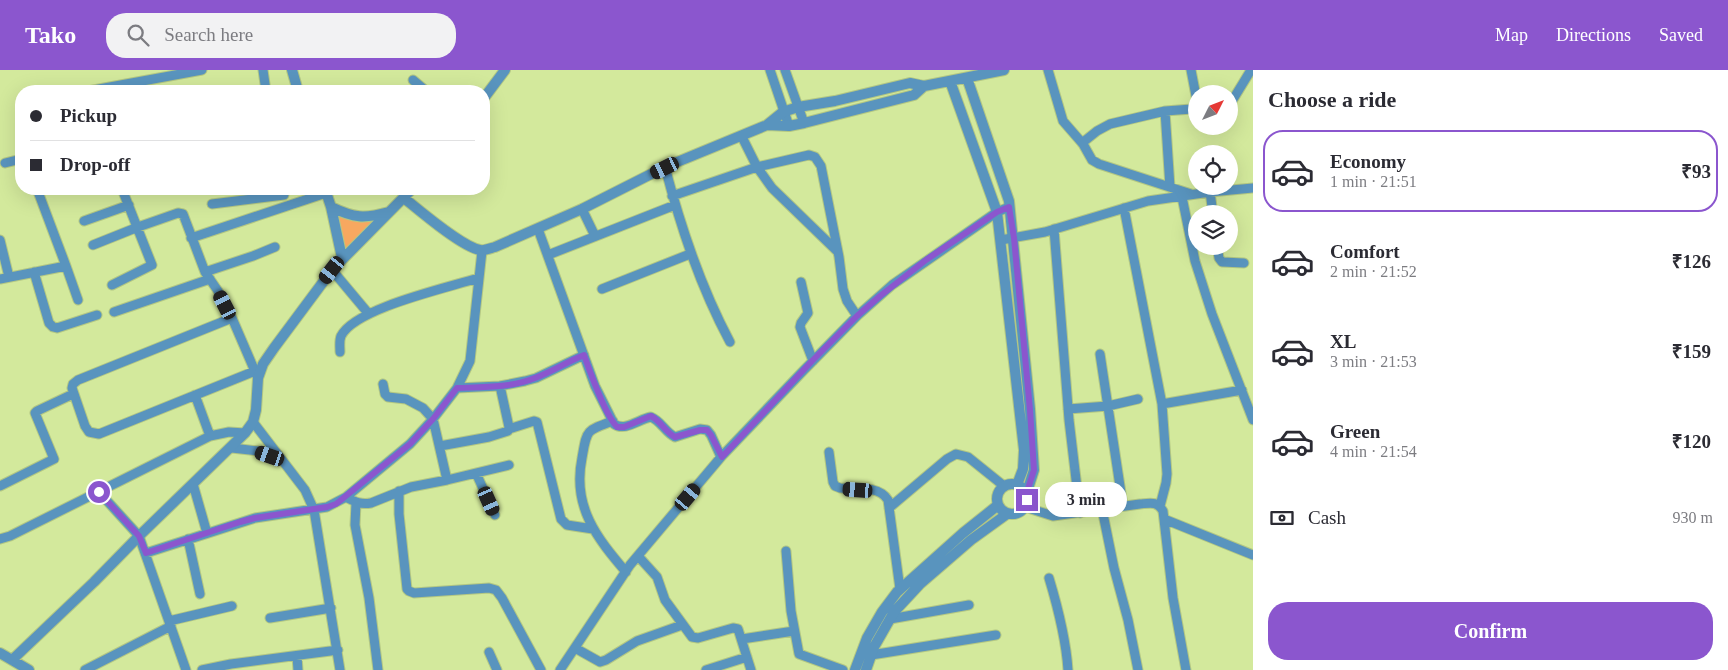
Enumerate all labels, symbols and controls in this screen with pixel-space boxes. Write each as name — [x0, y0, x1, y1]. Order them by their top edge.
search box — [106, 13, 456, 58]
icon: search — [124, 21, 152, 49]
text: Tako — [25, 22, 76, 48]
text: Search here — [164, 24, 253, 45]
text: Map — [1495, 25, 1528, 45]
text: Directions — [1556, 25, 1631, 45]
text: Saved — [1659, 25, 1703, 45]
north arrow — [1188, 85, 1238, 135]
map controls — [1188, 85, 1238, 255]
text: Choose a ride — [1268, 87, 1396, 112]
text: Pickup — [60, 105, 117, 126]
button: locate — [1188, 145, 1238, 195]
icon: car — [1270, 149, 1315, 194]
text: Economy — [1330, 151, 1406, 172]
text: Drop-off — [60, 154, 130, 175]
car — [648, 155, 681, 181]
text: ₹93 — [1681, 161, 1711, 182]
text: 1 min · 21:51 — [1330, 173, 1417, 190]
button: layers — [1188, 205, 1238, 255]
icon: car — [1270, 239, 1315, 284]
text: Comfort — [1330, 241, 1400, 262]
text: ₹126 — [1672, 251, 1711, 272]
car — [316, 254, 347, 286]
text: 2 min · 21:52 — [1330, 263, 1417, 280]
car — [211, 288, 238, 322]
icon: car — [1270, 329, 1315, 374]
text: XL — [1330, 331, 1356, 352]
text: ₹159 — [1672, 341, 1711, 362]
text: 3 min · 21:53 — [1330, 353, 1417, 370]
icon: car — [1270, 419, 1315, 464]
text: Green — [1330, 421, 1380, 442]
text: ₹120 — [1672, 431, 1711, 452]
text: 4 min · 21:54 — [1330, 443, 1417, 460]
car — [253, 444, 286, 468]
route start — [88, 481, 110, 503]
car — [672, 481, 703, 513]
car — [842, 481, 873, 499]
callout: 3 min — [1044, 482, 1127, 518]
car — [476, 484, 501, 518]
route end — [1016, 489, 1038, 511]
text: 3 min — [1067, 491, 1105, 508]
icon: cash — [1268, 504, 1296, 532]
text: Cash — [1308, 507, 1346, 528]
text: 930 m — [1673, 509, 1713, 526]
button: Confirm — [1268, 602, 1713, 660]

